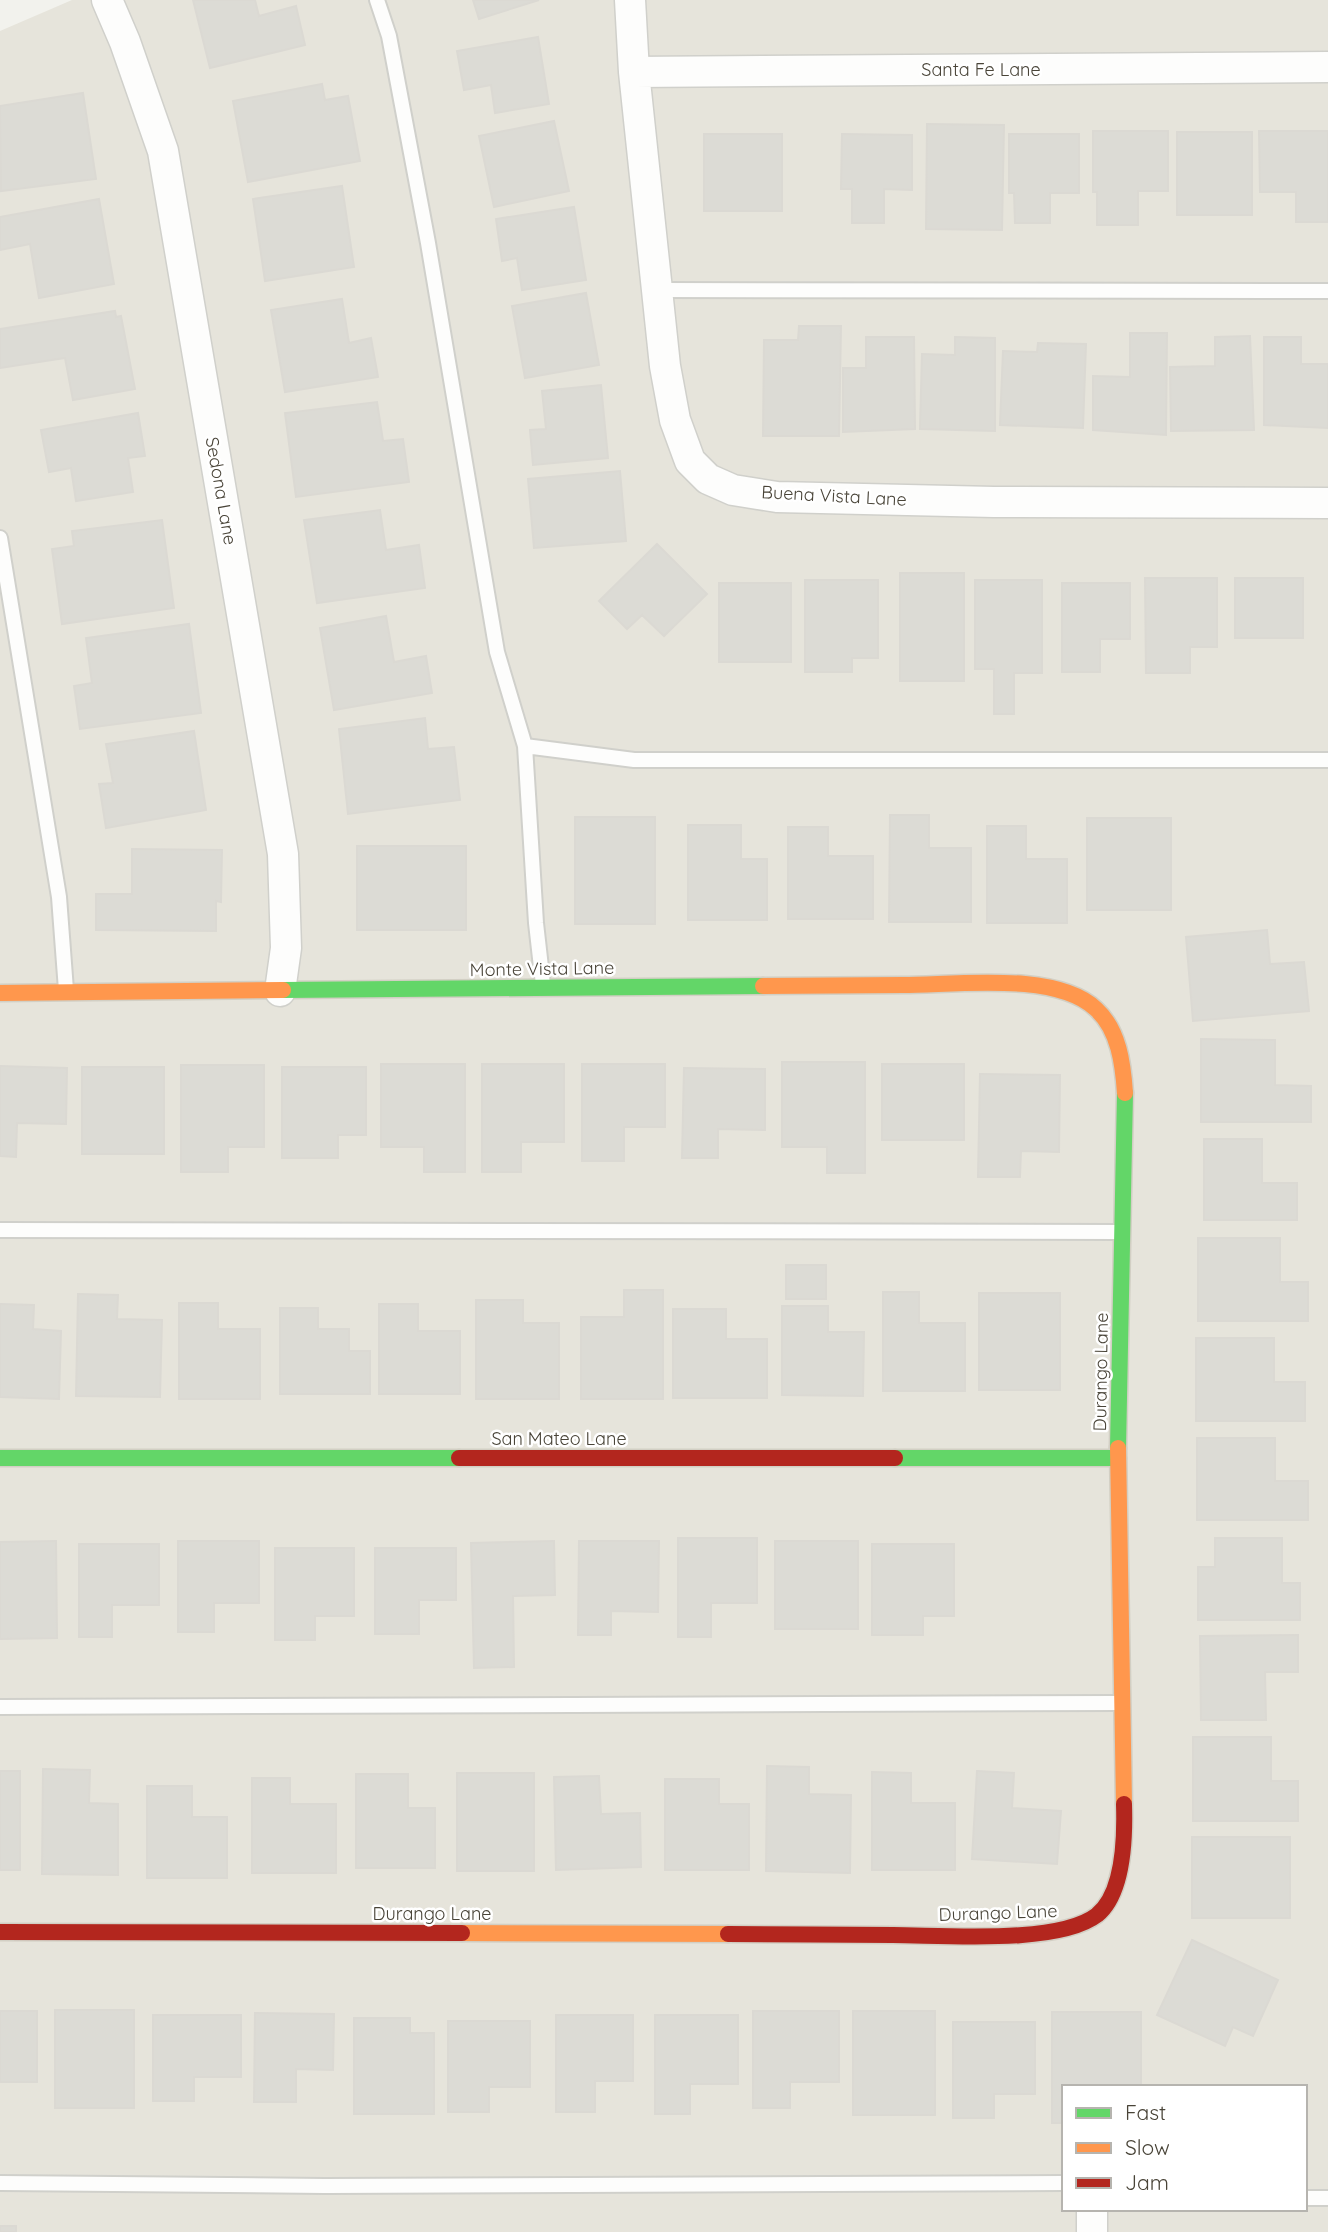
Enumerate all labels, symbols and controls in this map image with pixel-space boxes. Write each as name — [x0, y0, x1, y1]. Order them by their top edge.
street label: Santa Fe Lane — [921, 58, 1041, 81]
street label: Sedona Lane — [201, 435, 242, 547]
street label: Buena Vista Lane — [761, 480, 907, 511]
street label: Monte Vista Lane — [470, 956, 614, 981]
street label: Durango Lane — [1088, 1312, 1113, 1432]
street label: San Mateo Lane — [491, 1427, 627, 1450]
street label: Durango Lane — [938, 1899, 1058, 1926]
street label: Durango Lane — [373, 1902, 491, 1925]
legend — [1062, 2085, 1307, 2211]
text: Fast — [1125, 2099, 1166, 2125]
text: Slow — [1125, 2134, 1170, 2160]
text: Jam — [1125, 2169, 1169, 2195]

